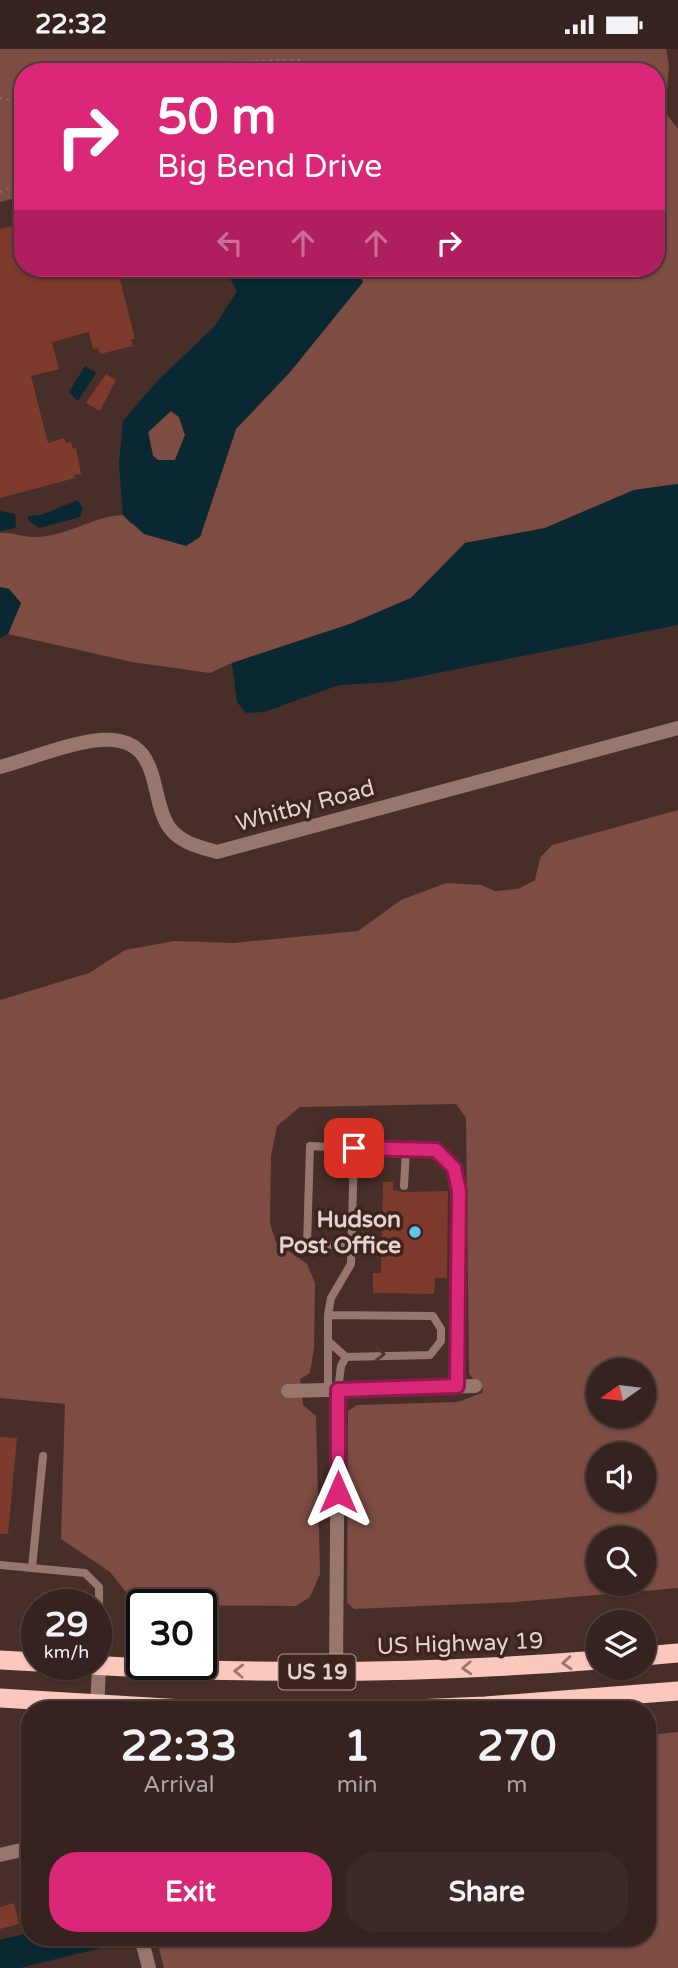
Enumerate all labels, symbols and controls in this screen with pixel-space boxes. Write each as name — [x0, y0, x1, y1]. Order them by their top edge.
text: 22:32 — [35, 9, 107, 40]
text: 50 m — [157, 88, 276, 147]
icon: right — [42, 91, 133, 182]
text: Big Bend Drive — [157, 148, 382, 186]
icon: left — [211, 224, 249, 262]
icon: ahead — [284, 224, 322, 262]
icon: ahead — [357, 224, 395, 262]
icon: right — [430, 224, 468, 262]
street label: Whitby Road — [233, 774, 378, 838]
pin — [324, 1118, 384, 1178]
icon: arrive — [335, 1129, 373, 1167]
place label: Hudson Post Office — [279, 1206, 401, 1260]
marker: Hudson Post Office — [407, 1224, 423, 1240]
one-way arrow — [375, 1346, 385, 1362]
north arrow — [586, 1358, 656, 1428]
map controls — [586, 1358, 656, 1680]
button: sound — [586, 1442, 656, 1512]
position arrow — [301, 1455, 375, 1529]
button: search — [586, 1526, 656, 1596]
speed limit sign: 30 — [126, 1589, 217, 1680]
text: 29 — [45, 1604, 88, 1646]
button: layers — [586, 1610, 656, 1680]
street label: US Highway 19 — [376, 1627, 544, 1661]
text: km/h — [44, 1641, 89, 1663]
road number: US 19 — [278, 1655, 356, 1689]
one-way arrow — [561, 1655, 572, 1670]
one-way arrow — [461, 1661, 472, 1676]
one-way arrow — [234, 1664, 245, 1679]
text: 22:33 — [121, 1721, 237, 1772]
text: 1 — [344, 1721, 370, 1772]
text: 270 — [477, 1721, 556, 1772]
text: Arrival — [143, 1771, 214, 1799]
text: min — [337, 1771, 378, 1799]
text: m — [506, 1771, 527, 1799]
button: Exit — [49, 1852, 332, 1932]
button: Share — [346, 1852, 628, 1932]

